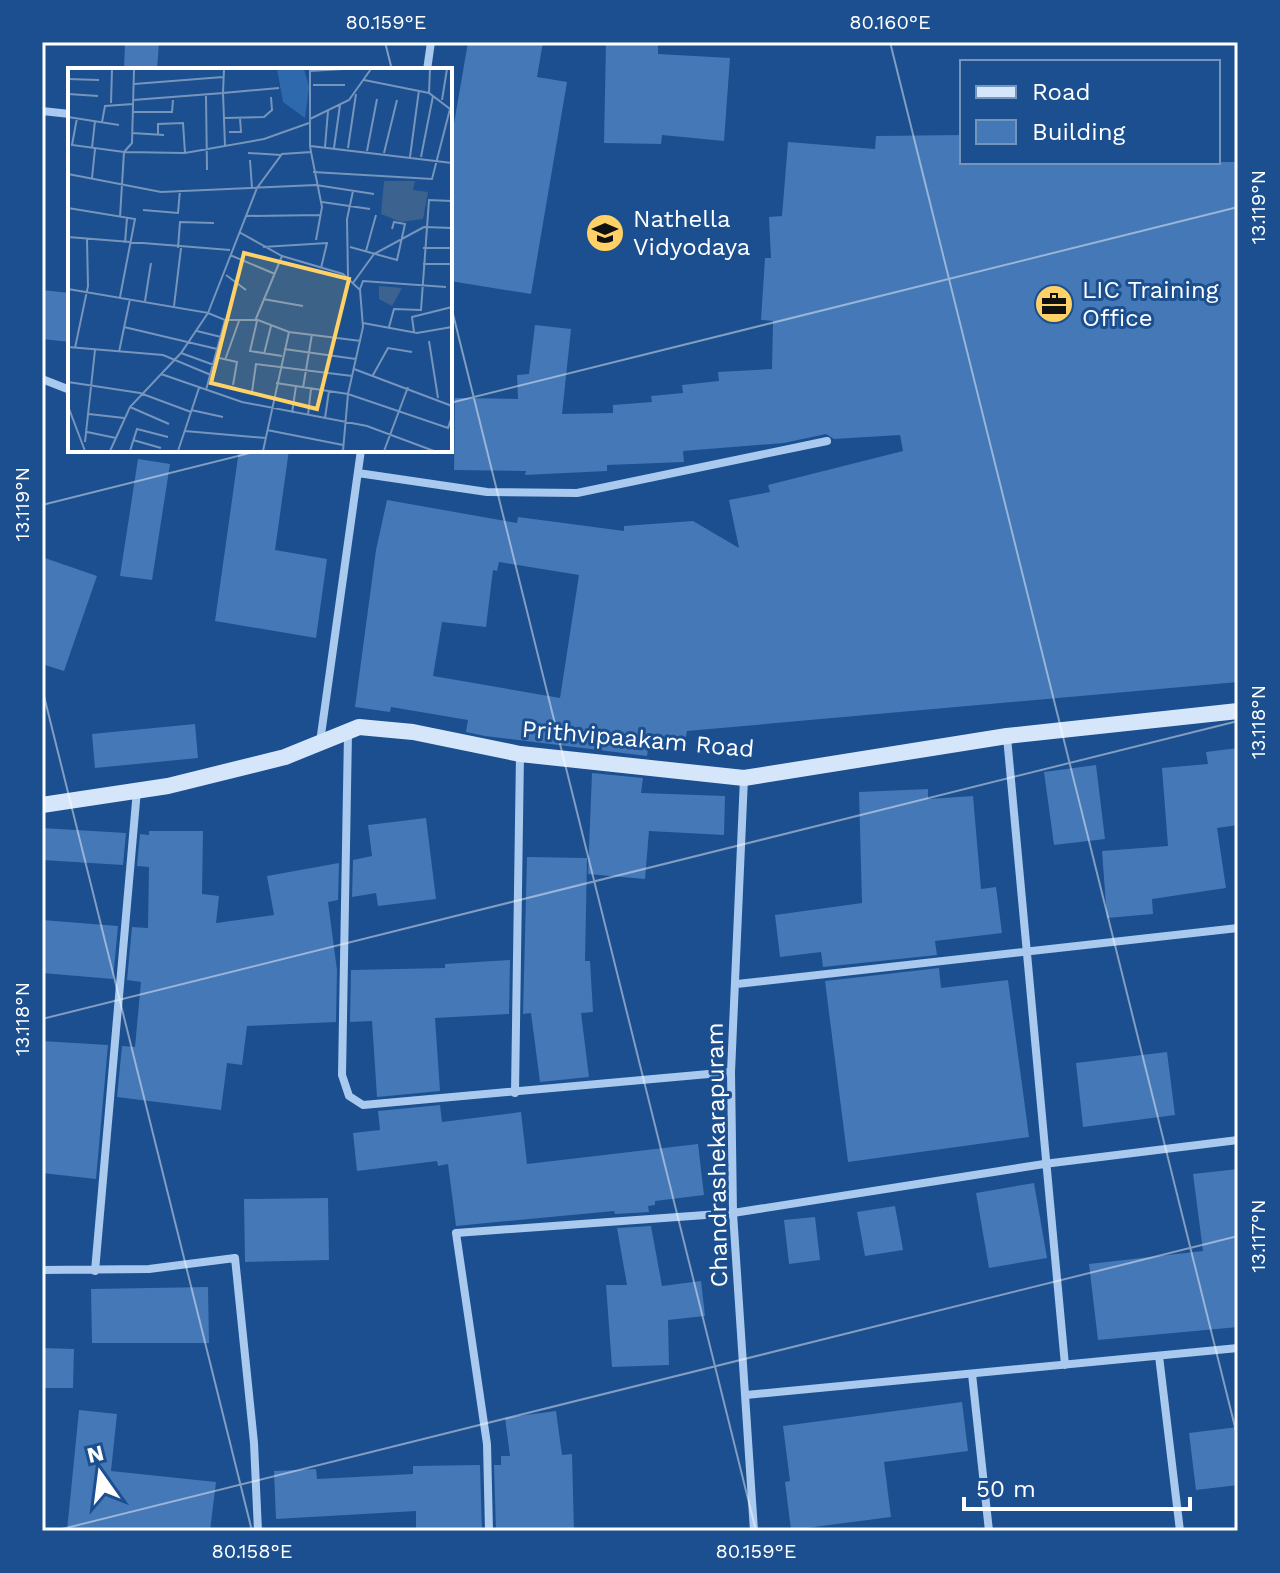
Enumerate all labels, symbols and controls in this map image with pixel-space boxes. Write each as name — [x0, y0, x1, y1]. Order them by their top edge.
text: 80.159°E — [346, 10, 426, 34]
text: 80.160°E — [849, 10, 931, 34]
legend — [960, 60, 1220, 164]
inset map — [68, 68, 452, 452]
text: Road — [1032, 78, 1091, 106]
text: Building — [1032, 118, 1125, 146]
text: 13.119°N — [1246, 170, 1270, 244]
place label: Nathella Vidyodaya — [633, 205, 750, 261]
school or university icon: Nathella Vidyodaya — [584, 212, 626, 254]
place label: LIC Training Office — [1082, 276, 1219, 332]
office icon: LIC Training Office — [1033, 283, 1075, 325]
text: 13.119°N — [10, 467, 34, 541]
text: 13.118°N — [1246, 685, 1270, 759]
street label: Prithvipaakam Road — [521, 715, 755, 763]
text: 13.118°N — [10, 982, 34, 1056]
street label: Chandrashekarapuram — [701, 1022, 733, 1288]
text: 13.117°N — [1246, 1199, 1270, 1273]
north arrow — [60, 1433, 140, 1513]
text: N — [84, 1440, 106, 1468]
scale bar — [964, 1461, 1190, 1511]
text: 50 m — [976, 1475, 1036, 1503]
text: 80.158°E — [212, 1539, 292, 1563]
text: 80.159°E — [716, 1539, 796, 1563]

